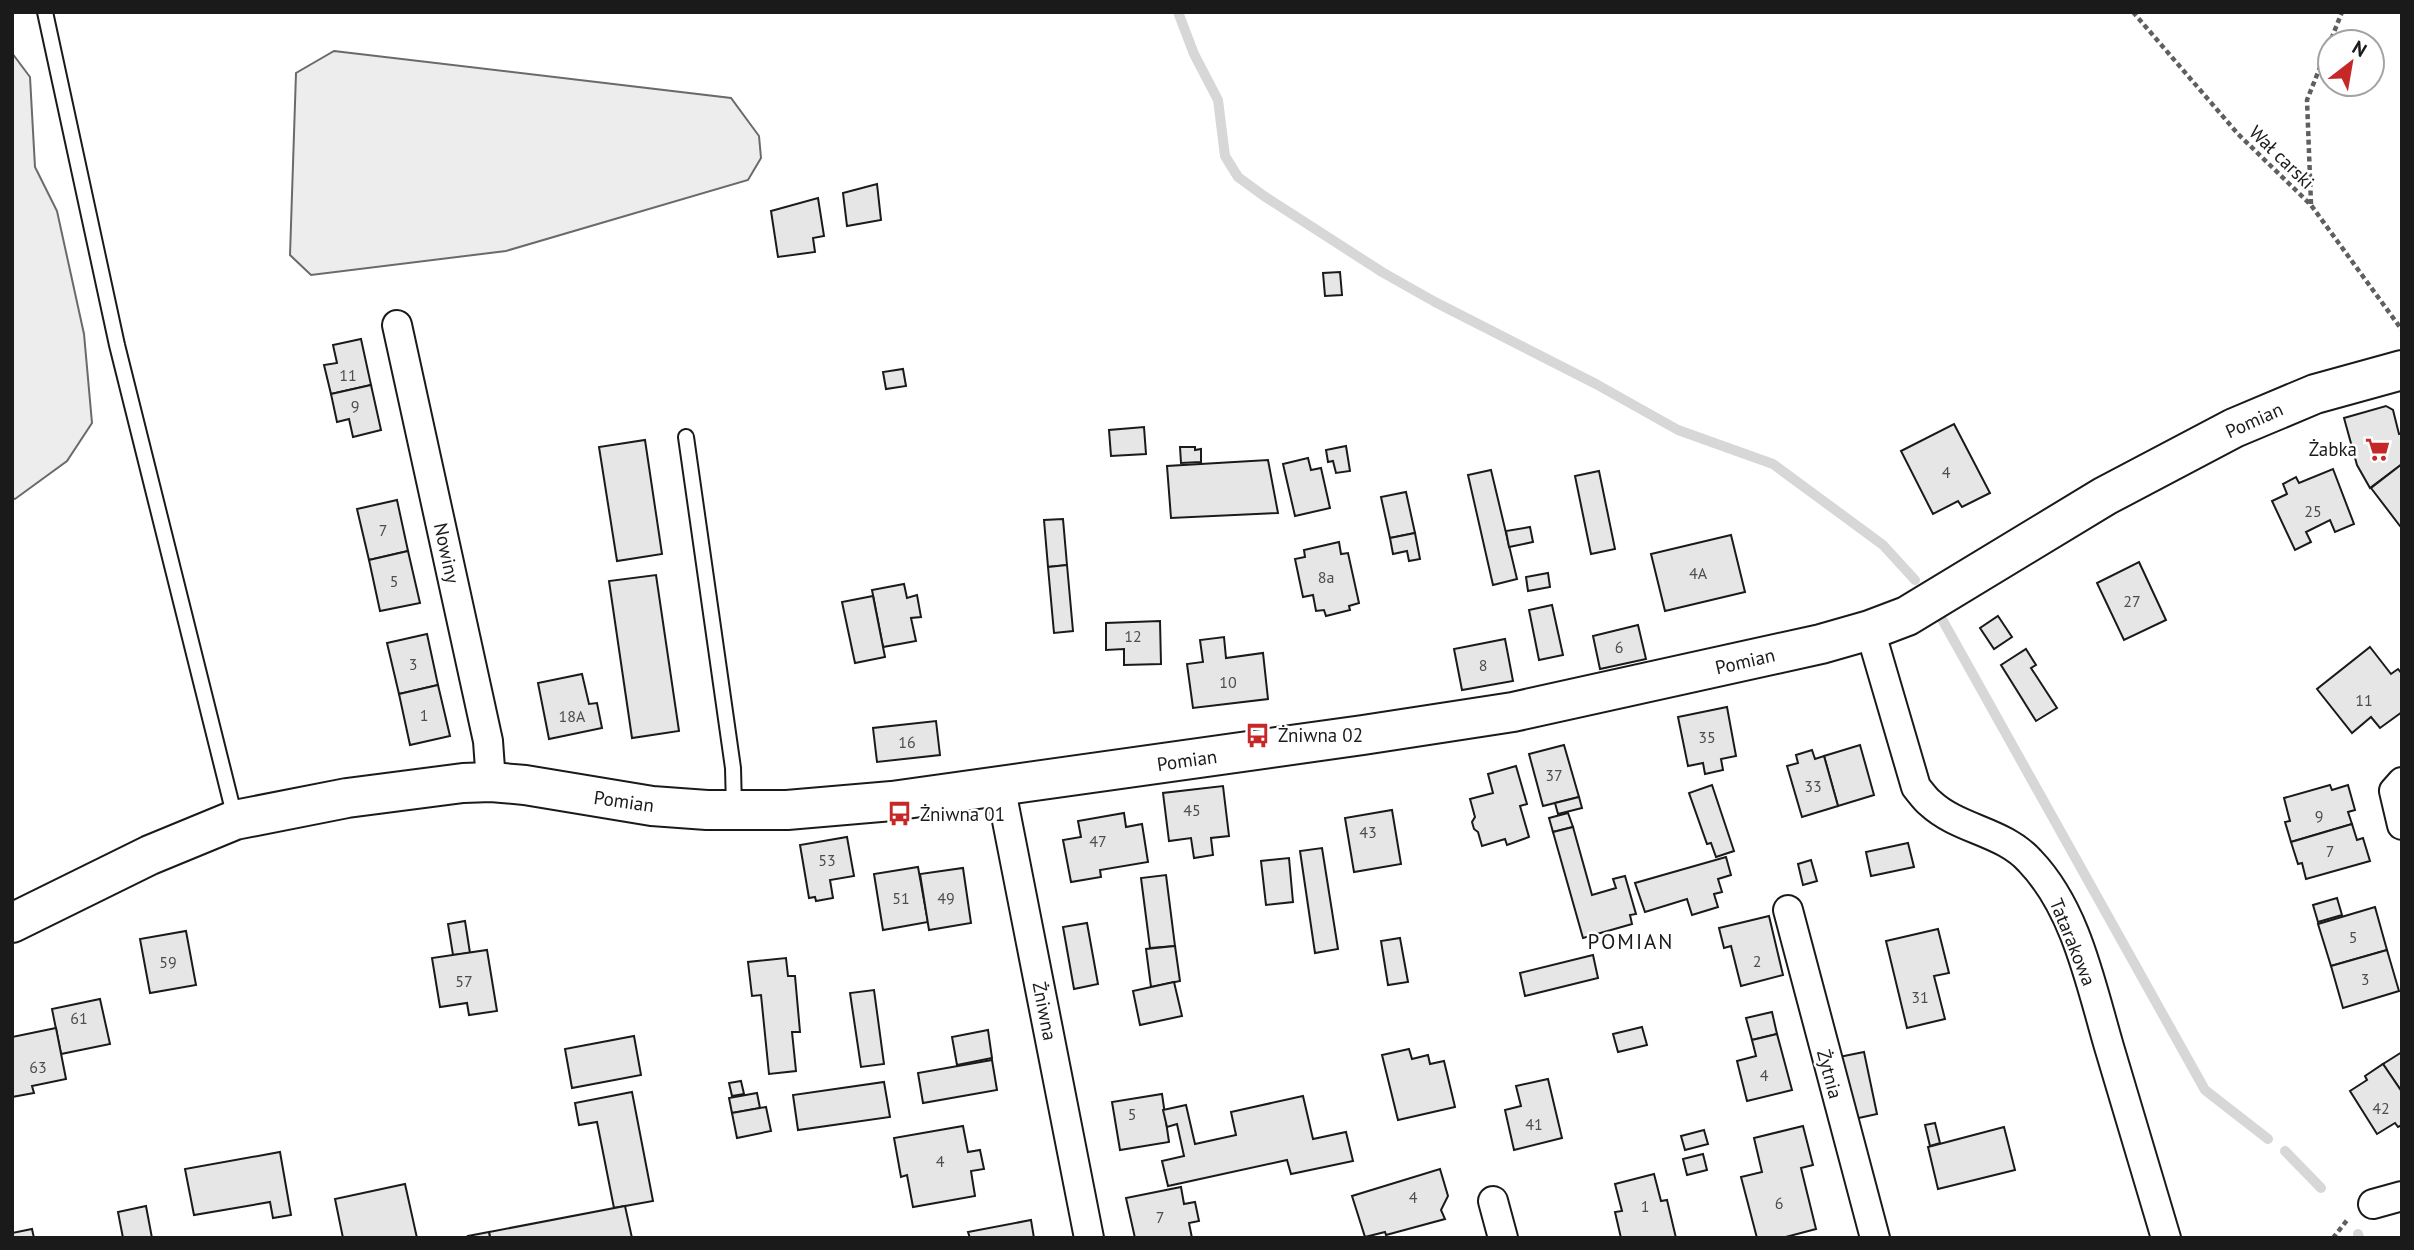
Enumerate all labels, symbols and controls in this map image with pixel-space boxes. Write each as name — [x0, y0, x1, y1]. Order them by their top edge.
north arrow — [2316, 28, 2386, 98]
text: N — [2348, 35, 2371, 62]
street label: Wał carski — [2244, 120, 2320, 194]
house number: 11 — [339, 365, 357, 385]
house number: 9 — [351, 396, 359, 416]
street label: Pomian — [2221, 397, 2287, 443]
supermarket icon: Żabka — [2363, 435, 2391, 463]
place label: Żabka — [2309, 437, 2357, 461]
house number: 4 — [1942, 462, 1951, 482]
house number: 25 — [2304, 501, 2322, 521]
house number: 7 — [379, 520, 387, 540]
street label: Nowiny — [429, 521, 465, 585]
house number: 4A — [1689, 563, 1708, 583]
house number: 8a — [1318, 567, 1334, 587]
house number: 5 — [390, 571, 398, 591]
house number: 27 — [2123, 591, 2141, 611]
house number: 12 — [1124, 626, 1142, 646]
house number: 6 — [1615, 637, 1623, 657]
street label: Pomian — [1713, 643, 1777, 679]
house number: 3 — [409, 654, 417, 674]
house number: 8 — [1479, 655, 1487, 675]
house number: 10 — [1219, 672, 1237, 692]
house number: 11 — [2355, 690, 2373, 710]
house number: 1 — [420, 705, 428, 725]
house number: 18A — [559, 706, 586, 726]
bus stop icon: Żniwna 02 — [1244, 721, 1272, 749]
place label: Żniwna 02 — [1278, 723, 1363, 747]
house number: 35 — [1698, 727, 1716, 747]
house number: 16 — [898, 732, 916, 752]
street label: Pomian — [1155, 744, 1219, 776]
house number: 37 — [1545, 765, 1563, 785]
house number: 33 — [1804, 776, 1822, 796]
street label: Pomian — [592, 785, 656, 817]
bus stop icon: Żniwna 01 — [886, 800, 914, 828]
house number: 45 — [1183, 800, 1201, 820]
place label: Żniwna 01 — [920, 802, 1005, 826]
house number: 9 — [2315, 806, 2323, 826]
house number: 43 — [1359, 822, 1377, 842]
house number: 47 — [1089, 831, 1107, 851]
house number: 7 — [2326, 841, 2334, 861]
house number: 53 — [818, 850, 836, 870]
house number: 51 — [892, 888, 910, 908]
house number: 49 — [937, 888, 955, 908]
street label: Tatarakowa — [2045, 895, 2101, 989]
house number: 5 — [2349, 927, 2357, 947]
district label: POMIAN — [1588, 928, 1674, 955]
house number: 2 — [1753, 951, 1761, 971]
house number: 59 — [159, 952, 177, 972]
house number: 3 — [2361, 969, 2369, 989]
house number: 57 — [455, 971, 473, 991]
street label: Żniwna — [1028, 980, 1062, 1042]
house number: 31 — [1911, 987, 1929, 1007]
house number: 61 — [70, 1008, 88, 1028]
street label: Żytnia — [1812, 1047, 1848, 1101]
house number: 63 — [29, 1057, 47, 1077]
house number: 4 — [1760, 1065, 1769, 1085]
house number: 42 — [2372, 1098, 2390, 1118]
house number: 5 — [1128, 1104, 1136, 1124]
house number: 41 — [1525, 1114, 1543, 1134]
house number: 4 — [936, 1151, 945, 1171]
house number: 4 — [1409, 1187, 1418, 1207]
house number: 6 — [1775, 1193, 1783, 1213]
house number: 1 — [1641, 1196, 1649, 1216]
house number: 7 — [1156, 1207, 1164, 1227]

